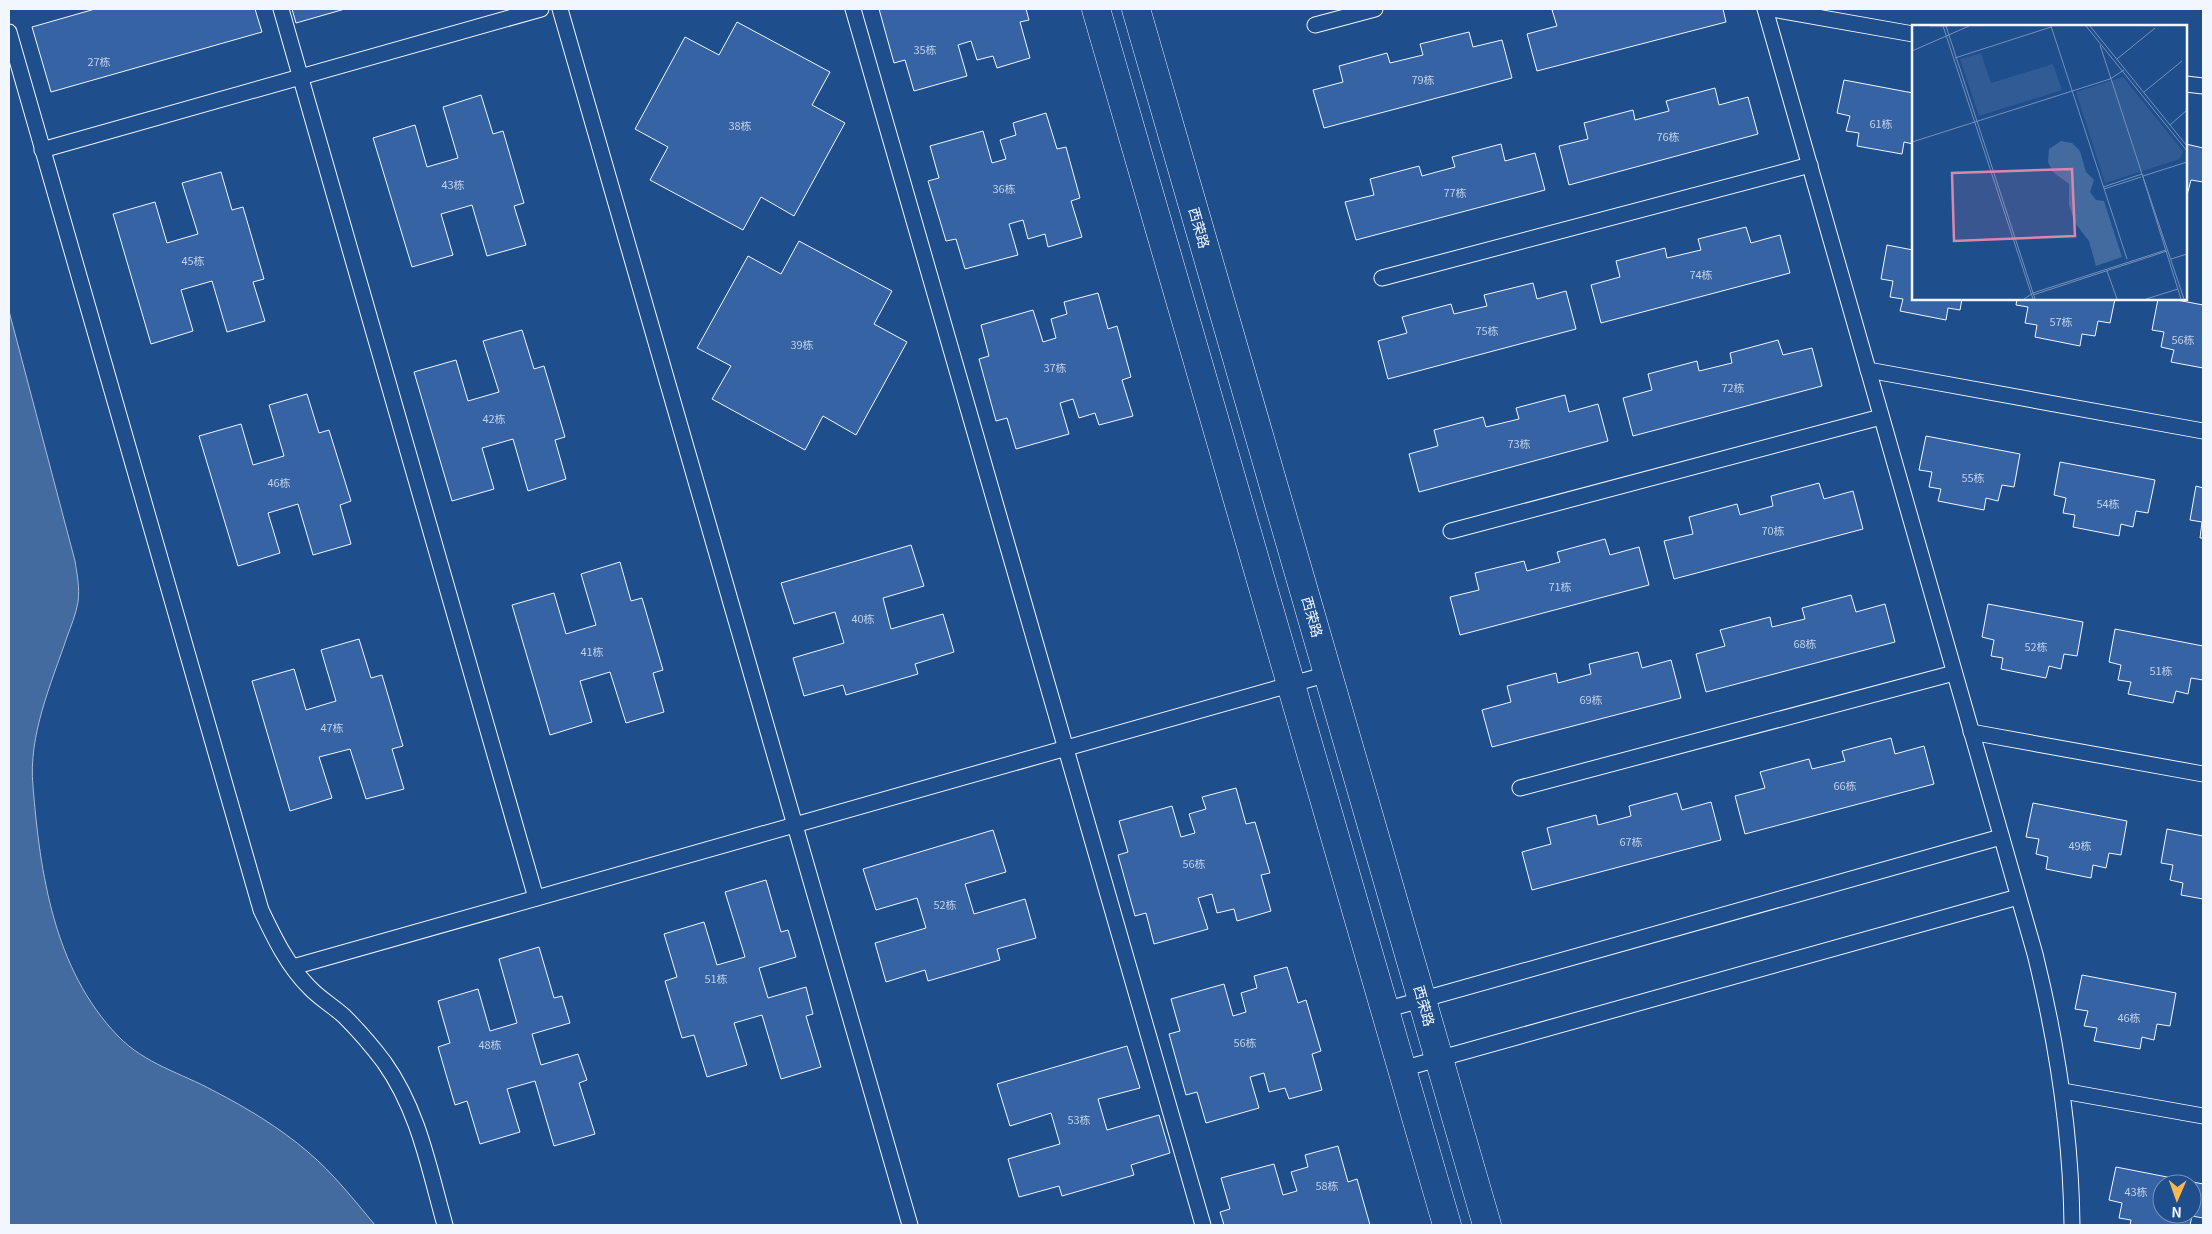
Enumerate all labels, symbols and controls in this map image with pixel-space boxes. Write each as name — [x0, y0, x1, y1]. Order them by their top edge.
inset map — [1912, 25, 2187, 300]
house number: 35栋 — [913, 41, 937, 57]
house number: 27栋 — [87, 53, 111, 69]
house number: 79栋 — [1411, 71, 1435, 87]
house number: 61栋 — [1869, 115, 1893, 131]
house number: 38栋 — [728, 117, 752, 133]
house number: 76栋 — [1656, 128, 1680, 144]
house number: 43栋 — [441, 176, 465, 192]
house number: 36栋 — [992, 180, 1016, 196]
house number: 77栋 — [1443, 184, 1467, 200]
street label: 西荣路 — [1185, 205, 1215, 251]
house number: 45栋 — [181, 252, 205, 268]
house number: 74栋 — [1689, 266, 1713, 282]
house number: 57栋 — [2049, 313, 2073, 329]
house number: 75栋 — [1475, 322, 1499, 338]
house number: 56栋 — [2171, 331, 2195, 347]
house number: 39栋 — [790, 336, 814, 352]
house number: 37栋 — [1043, 359, 1067, 375]
house number: 72栋 — [1721, 379, 1745, 395]
house number: 42栋 — [482, 410, 506, 426]
house number: 73栋 — [1507, 435, 1531, 451]
house number: 55栋 — [1961, 469, 1985, 485]
house number: 46栋 — [267, 474, 291, 490]
house number: 54栋 — [2096, 495, 2120, 511]
house number: 70栋 — [1761, 522, 1785, 538]
house number: 71栋 — [1548, 578, 1572, 594]
street label: 西荣路 — [1298, 594, 1328, 640]
house number: 40栋 — [851, 610, 875, 626]
house number: 68栋 — [1793, 635, 1817, 651]
house number: 52栋 — [2024, 638, 2048, 654]
house number: 41栋 — [580, 643, 604, 659]
house number: 51栋 — [2149, 662, 2173, 678]
house number: 69栋 — [1579, 691, 1603, 707]
house number: 47栋 — [320, 719, 344, 735]
house number: 66栋 — [1833, 777, 1857, 793]
house number: 67栋 — [1619, 833, 1643, 849]
house number: 49栋 — [2068, 837, 2092, 853]
house number: 56栋 — [1182, 855, 1206, 871]
house number: 52栋 — [933, 896, 957, 912]
house number: 51栋 — [704, 970, 728, 986]
street label: 西荣路 — [1410, 983, 1440, 1029]
house number: 46栋 — [2117, 1009, 2141, 1025]
house number: 56栋 — [1233, 1034, 1257, 1050]
house number: 48栋 — [478, 1036, 502, 1052]
house number: 53栋 — [1067, 1111, 1091, 1127]
north arrow — [2152, 1174, 2202, 1224]
house number: 58栋 — [1315, 1177, 1339, 1193]
house number: 43栋 — [2124, 1183, 2148, 1199]
text: N — [2171, 1203, 2182, 1223]

